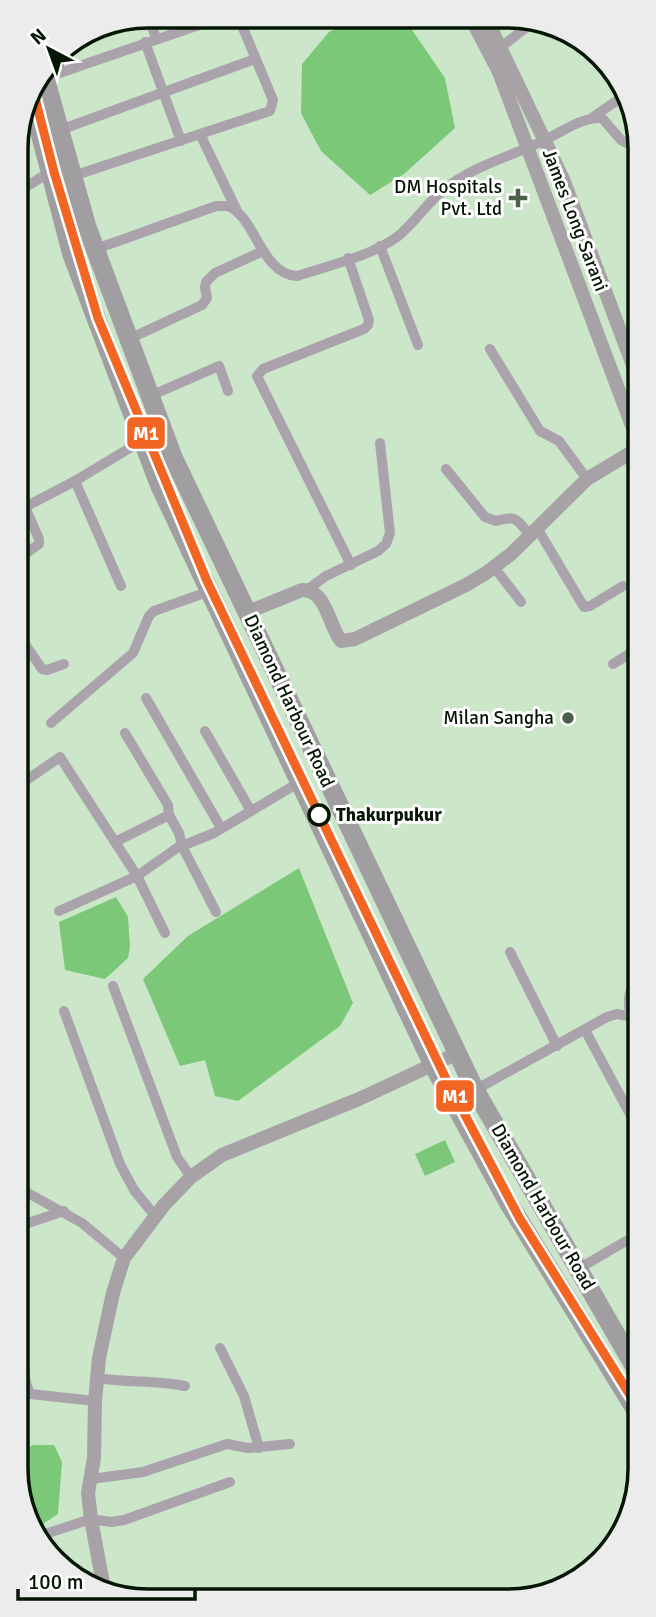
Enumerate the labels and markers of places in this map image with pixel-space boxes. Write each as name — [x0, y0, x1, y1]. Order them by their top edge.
place label: DM Hospitals Pvt. Ltd — [394, 175, 502, 221]
marker: DM Hospitals Pvt. Ltd — [508, 188, 528, 208]
place label: Milan Sangha — [443, 706, 554, 730]
marker: Milan Sangha — [560, 710, 576, 726]
place label: Thakurpukur — [336, 803, 442, 827]
marker: Thakurpukur — [308, 804, 330, 826]

